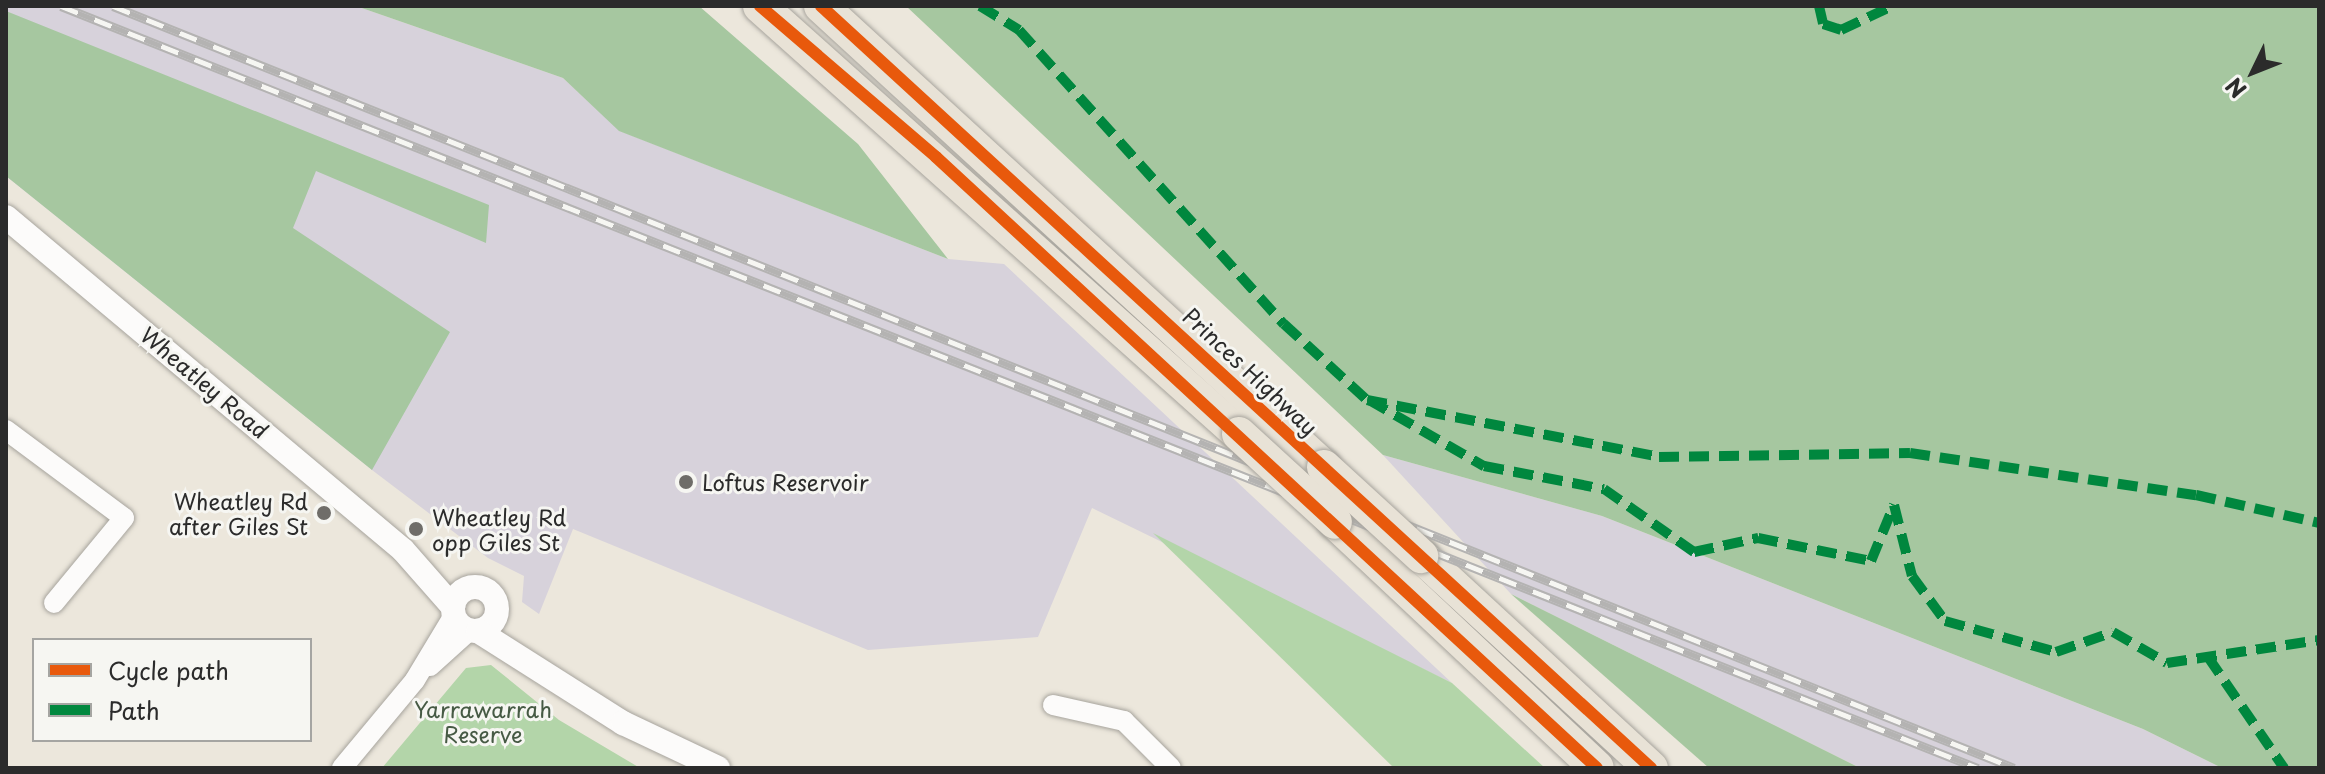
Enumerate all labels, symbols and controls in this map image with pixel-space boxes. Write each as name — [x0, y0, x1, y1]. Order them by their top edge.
north arrow — [2213, 32, 2293, 112]
text: N — [2217, 71, 2253, 106]
street label: Princes Highway — [1178, 302, 1324, 440]
street label: Wheatley Road — [135, 320, 275, 444]
place label: Loftus Reservoir — [702, 469, 869, 495]
marker: Loftus Reservoir — [677, 473, 695, 491]
place label: Wheatley Rd after Giles St — [165, 487, 308, 538]
place label: Wheatley Rd opp Giles St — [432, 503, 568, 554]
marker: Wheatley Rd after Giles St — [315, 504, 333, 522]
marker: Wheatley Rd opp Giles St — [407, 520, 425, 538]
legend — [32, 638, 312, 742]
text: Cycle path — [108, 652, 229, 688]
text: Path — [108, 692, 160, 728]
park label: Yarrawarrah Reserve — [414, 695, 552, 746]

